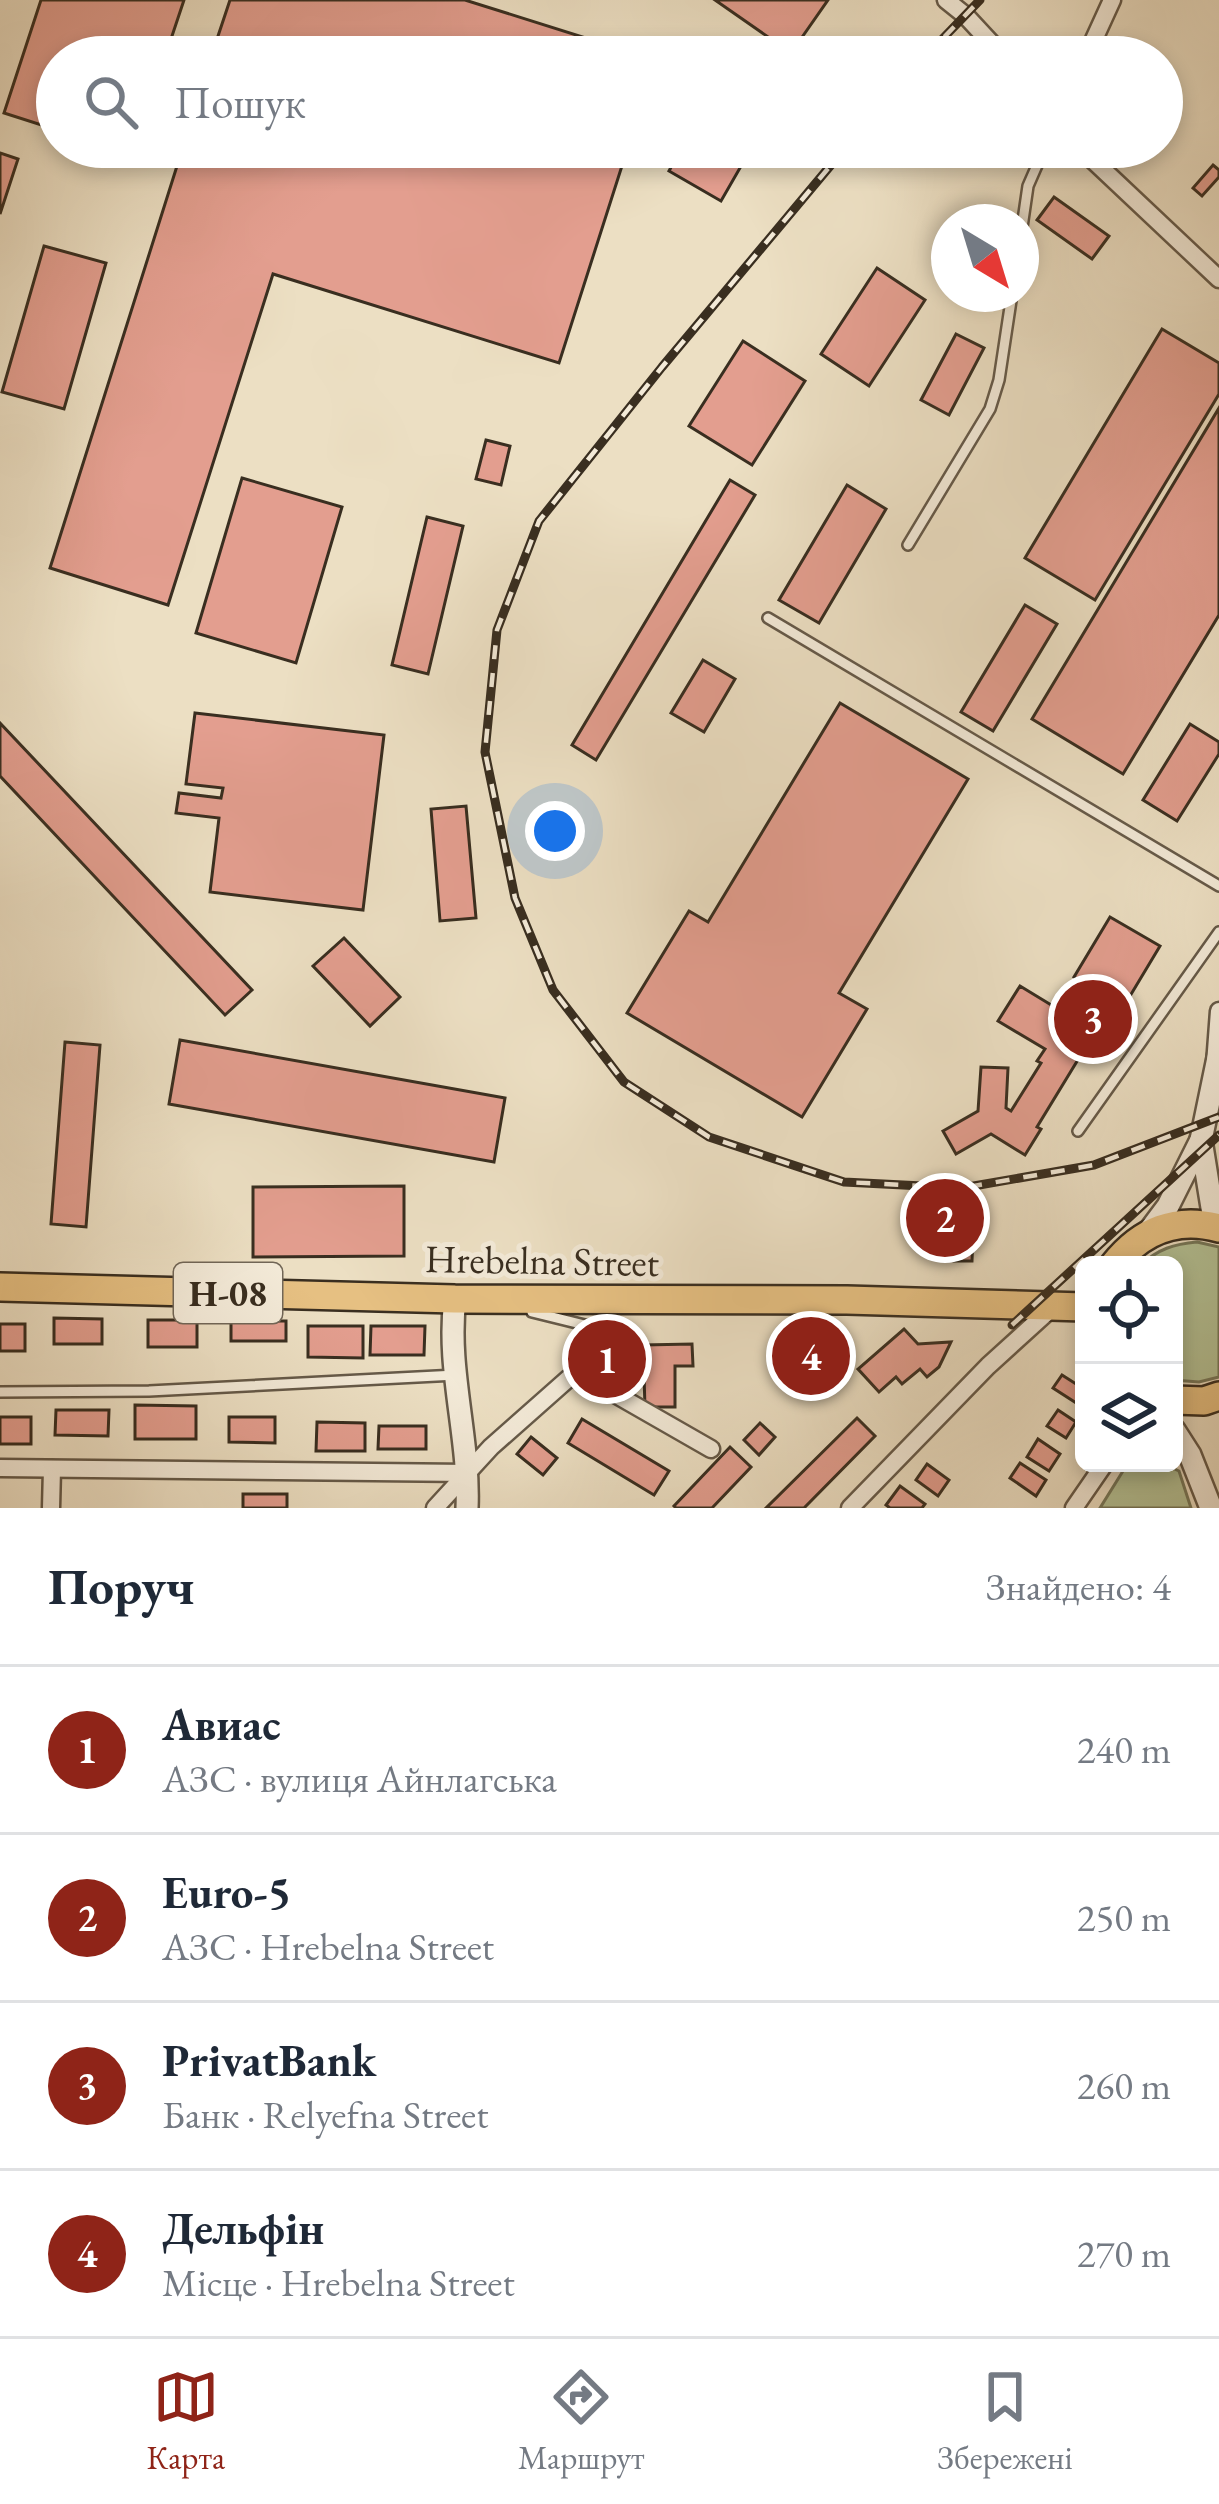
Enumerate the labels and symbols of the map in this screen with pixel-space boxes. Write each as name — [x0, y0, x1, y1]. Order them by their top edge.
north arrow — [931, 204, 1039, 312]
your location — [525, 801, 585, 861]
pin: 3 — [1054, 974, 1132, 1064]
pin: 2 — [906, 1173, 984, 1263]
street label: Hrebelna Street — [425, 1233, 659, 1288]
road number: Н-08 — [174, 1263, 282, 1323]
pin: 4 — [772, 1311, 850, 1401]
pin: 1 — [568, 1314, 646, 1404]

